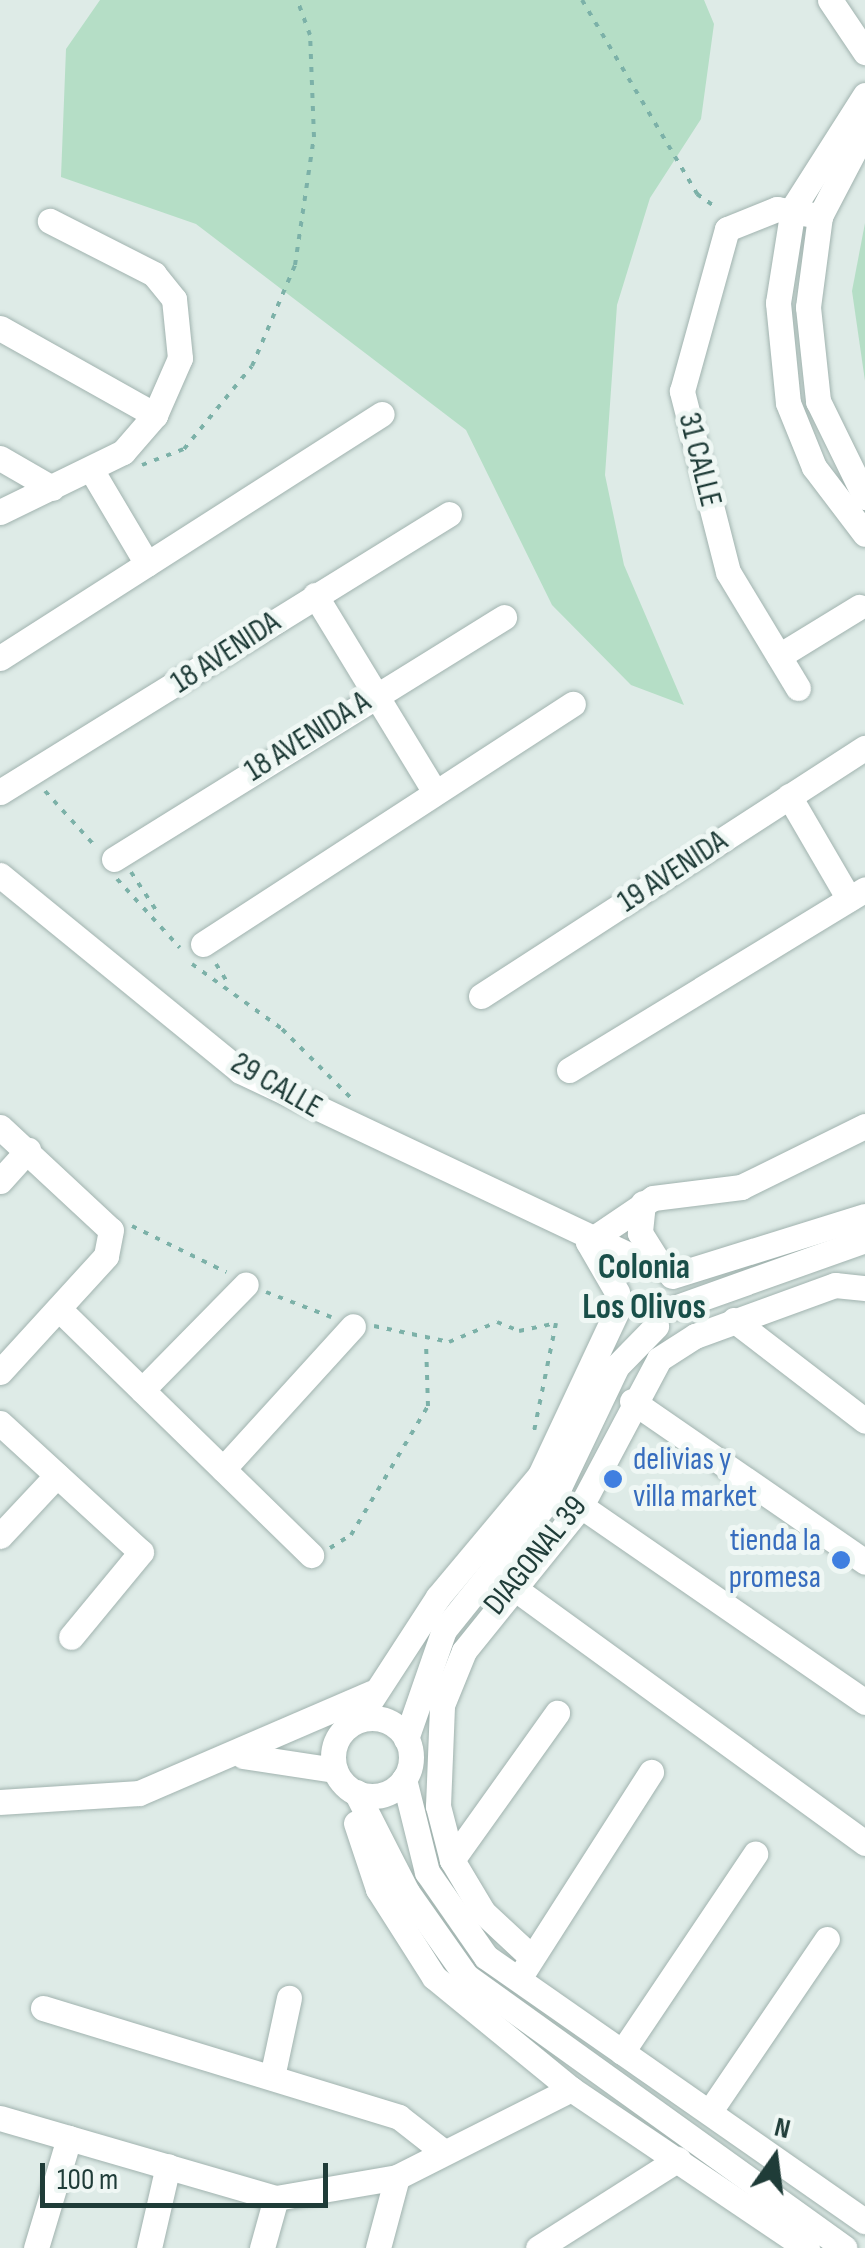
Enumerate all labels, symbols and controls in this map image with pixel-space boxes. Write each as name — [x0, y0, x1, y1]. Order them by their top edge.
street label: 31 CALLE — [669, 409, 729, 511]
street label: 18 AVENIDA — [164, 604, 288, 702]
street label: 18 AVENIDA A — [238, 683, 378, 791]
street label: 19 AVENIDA — [611, 823, 735, 921]
street label: 29 CALLE — [224, 1045, 328, 1127]
district label: Colonia Los Olivos — [582, 1247, 706, 1329]
place label: delivias y villa market — [633, 1442, 757, 1517]
marker: delivias y villa market — [602, 1468, 624, 1490]
street label: DIAGONAL 39 — [476, 1489, 596, 1623]
place label: tienda la promesa — [729, 1523, 821, 1598]
marker: tienda la promesa — [830, 1549, 852, 1571]
north arrow — [725, 2108, 825, 2208]
text: N — [771, 2111, 794, 2146]
scale bar — [45, 2143, 332, 2205]
text: 100 m — [57, 2162, 118, 2198]

